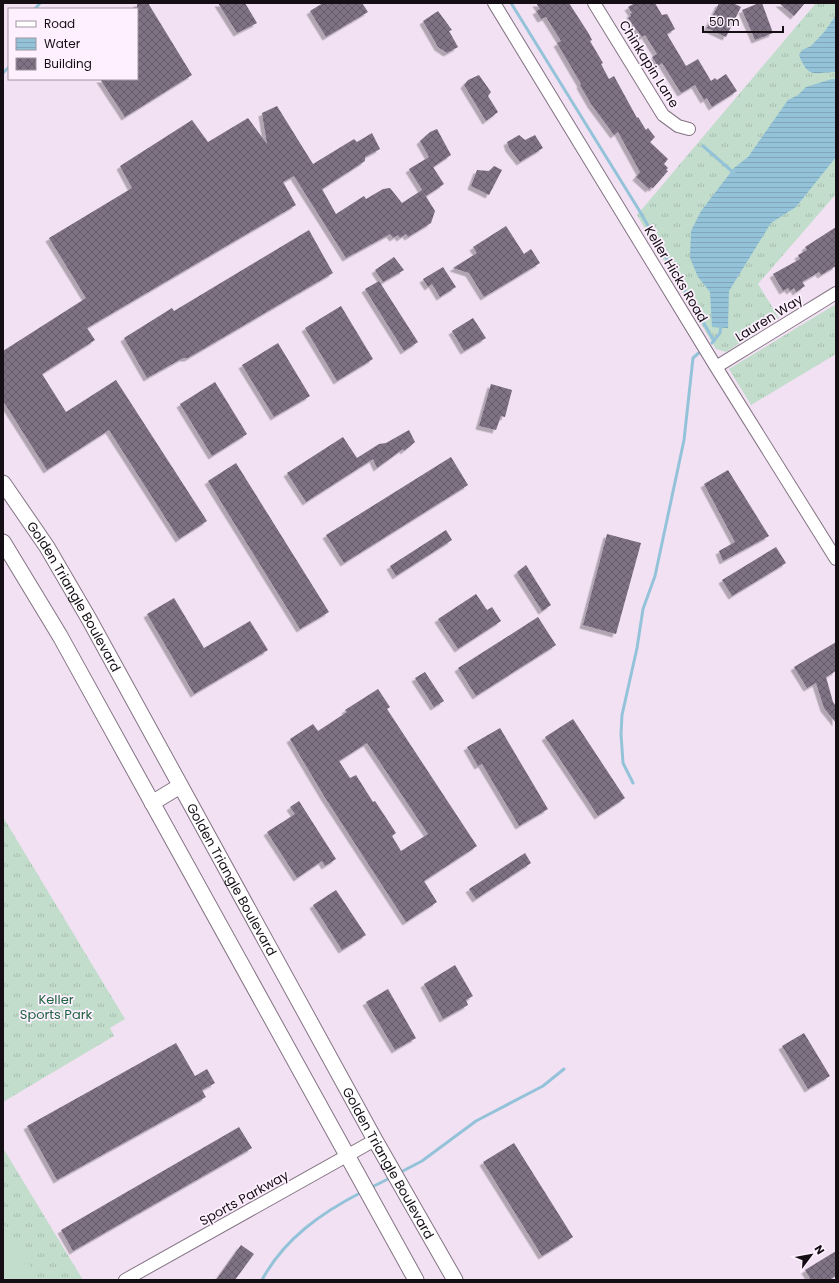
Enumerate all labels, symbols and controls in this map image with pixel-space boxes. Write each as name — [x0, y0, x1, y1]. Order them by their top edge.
legend — [8, 8, 138, 80]
scale bar — [703, 8, 783, 34]
text: 50 m — [709, 13, 740, 30]
text: Road — [44, 15, 75, 32]
street label: Chinkapin Lane — [614, 17, 684, 111]
text: Water — [44, 35, 81, 52]
text: Building — [44, 55, 92, 72]
street label: Keller Hicks Road — [640, 222, 712, 326]
street label: Lauren Way — [732, 289, 807, 346]
street label: Golden Triangle Boulevard — [22, 517, 126, 675]
street label: Golden Triangle Boulevard — [182, 799, 282, 959]
park label: Keller Sports Park — [20, 990, 93, 1024]
street label: Golden Triangle Boulevard — [338, 1083, 439, 1242]
street label: Sports Parkway — [196, 1165, 293, 1230]
north arrow — [791, 1235, 831, 1275]
text: N — [811, 1242, 828, 1257]

